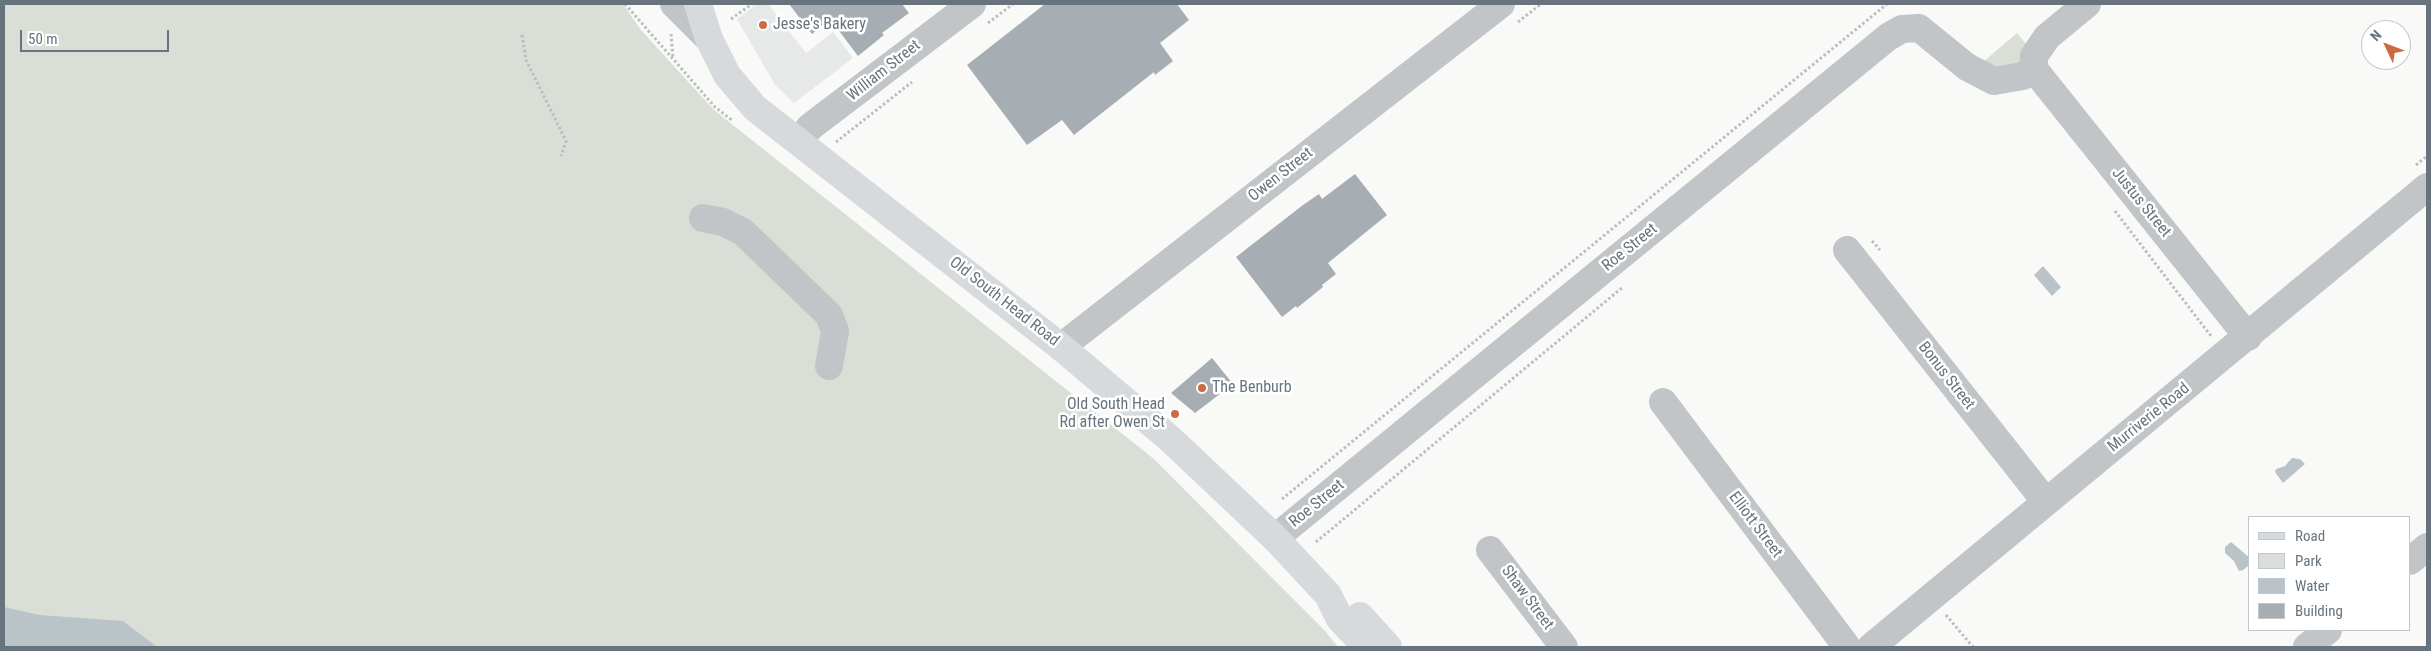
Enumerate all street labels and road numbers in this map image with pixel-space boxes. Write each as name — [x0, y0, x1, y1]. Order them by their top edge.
street label: William Street — [844, 36, 924, 106]
street label: Owen Street — [1245, 144, 1317, 206]
street label: Justus Street — [2107, 164, 2175, 242]
street label: Roe Street — [1599, 220, 1661, 276]
street label: Old South Head Road — [945, 253, 1063, 351]
street label: Bonus Street — [1914, 338, 1978, 414]
street label: Murriverie Road — [2104, 379, 2194, 457]
street label: Roe Street — [1286, 476, 1348, 532]
street label: Elliott Street — [1724, 488, 1786, 562]
street label: Shaw Street — [1497, 562, 1557, 634]

